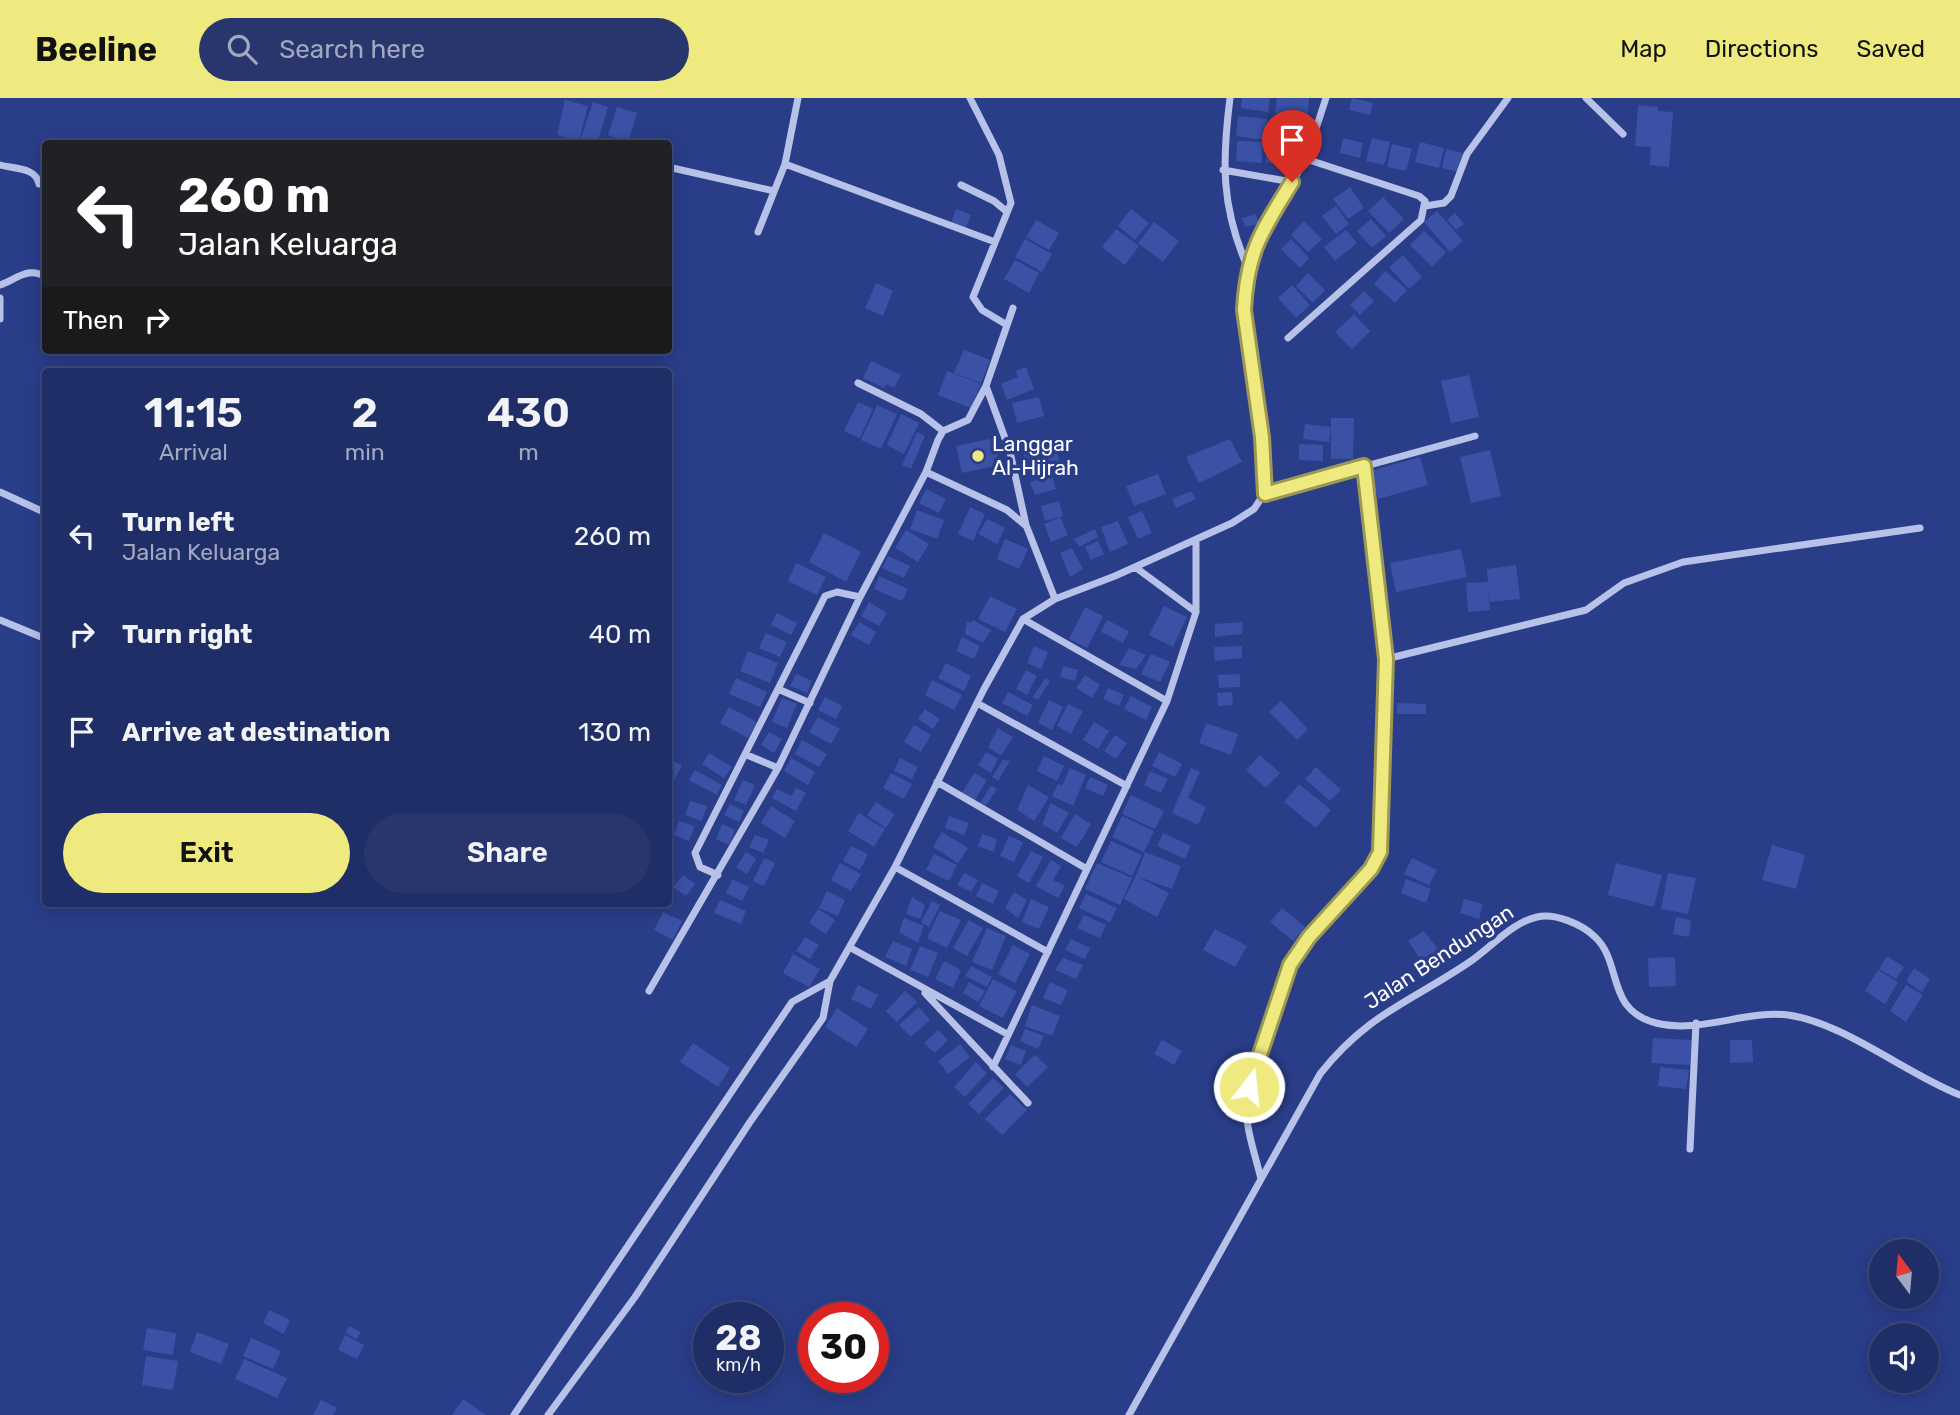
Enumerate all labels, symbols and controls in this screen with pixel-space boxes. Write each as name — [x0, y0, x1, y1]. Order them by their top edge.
search box — [199, 18, 689, 81]
text: Beeline — [35, 30, 157, 69]
icon: search — [223, 30, 261, 68]
text: Search here — [279, 34, 425, 65]
text: Map — [1620, 35, 1667, 63]
text: Directions — [1705, 35, 1818, 63]
text: Saved — [1856, 35, 1925, 63]
pin — [1262, 110, 1322, 182]
icon: arrive — [1273, 121, 1311, 159]
text: 260 m — [178, 166, 330, 224]
icon: left — [63, 168, 154, 259]
text: Jalan Keluarga — [178, 225, 398, 263]
icon: right — [138, 301, 176, 339]
text: Then — [63, 305, 124, 336]
text: 11:15 — [144, 388, 243, 438]
text: 2 — [352, 388, 378, 438]
text: 430 — [487, 388, 570, 438]
place label: Langgar Al-Hijrah — [992, 431, 1079, 480]
text: Arrival — [159, 438, 228, 466]
text: min — [345, 438, 385, 466]
text: m — [518, 438, 539, 466]
marker: Langgar Al-Hijrah — [970, 448, 986, 464]
text: Turn left — [122, 507, 234, 538]
icon: left — [63, 517, 101, 555]
text: 260 m — [574, 521, 651, 552]
text: Jalan Keluarga — [122, 538, 280, 566]
icon: right — [63, 615, 101, 653]
text: Turn right — [122, 619, 252, 650]
text: 40 m — [589, 619, 651, 650]
icon: arrive — [63, 713, 101, 751]
text: Arrive at destination — [122, 717, 390, 748]
text: 130 m — [578, 717, 651, 748]
button: Exit — [63, 813, 350, 893]
button: Share — [364, 813, 651, 893]
street label: Jalan Bendungan — [1360, 899, 1518, 1014]
position arrow — [1212, 1050, 1286, 1124]
north arrow — [1869, 1239, 1939, 1309]
map controls — [1869, 1239, 1939, 1393]
speed limit sign: 30 — [798, 1302, 889, 1393]
text: 28 — [715, 1317, 762, 1359]
button: sound — [1869, 1323, 1939, 1393]
text: km/h — [716, 1354, 761, 1376]

